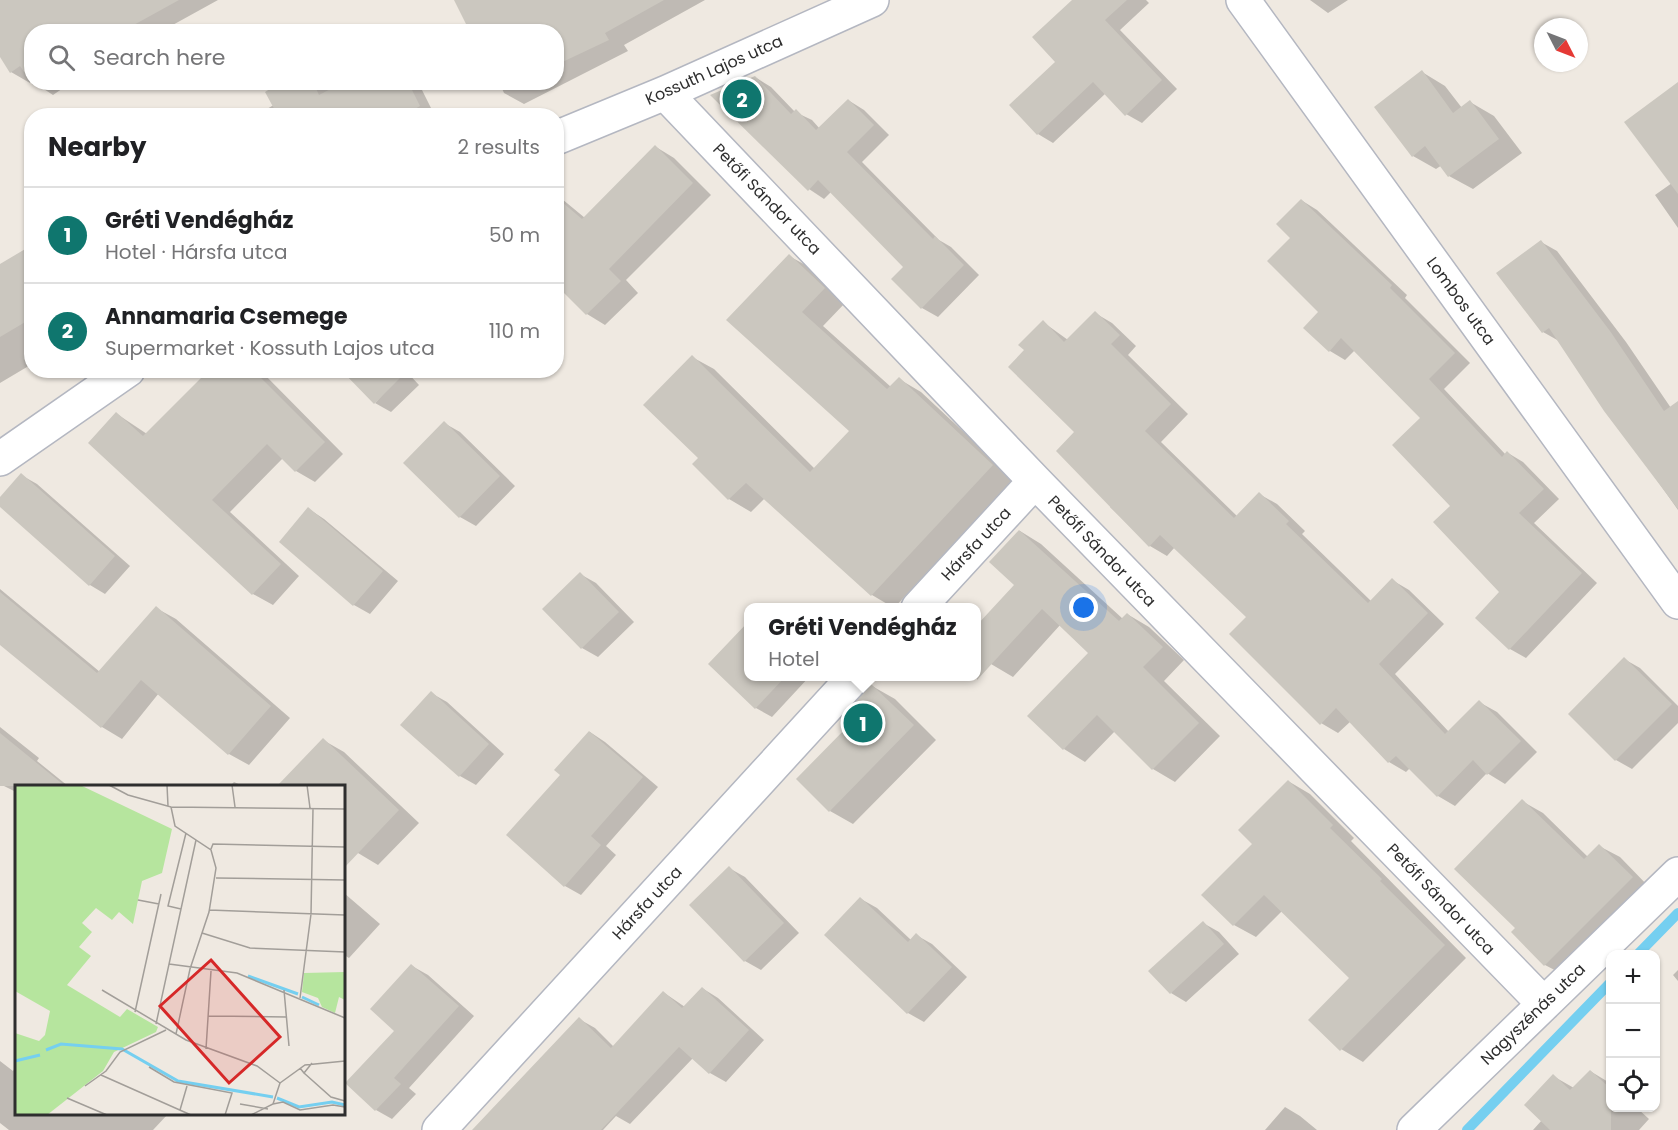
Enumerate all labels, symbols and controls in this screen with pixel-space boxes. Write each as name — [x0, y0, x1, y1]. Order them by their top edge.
north arrow — [1534, 18, 1588, 72]
search box — [24, 24, 564, 90]
street label: Kossuth Lajos utca — [642, 29, 786, 111]
icon: search — [45, 41, 78, 74]
text: Search here — [93, 42, 226, 73]
pin: 2 — [722, 76, 762, 122]
text: Nearby — [48, 129, 146, 165]
text: 2 results — [457, 133, 540, 161]
street label: Petőfi Sándor utca — [708, 138, 826, 260]
text: Gréti Vendégház — [105, 205, 293, 236]
text: 1 — [64, 221, 71, 249]
text: 50 m — [489, 221, 540, 249]
text: Hotel · Hársfa utca — [105, 238, 288, 266]
street label: Lombos utca — [1421, 252, 1501, 350]
text: Annamaria Csemege — [105, 301, 348, 332]
text: 2 — [62, 317, 73, 345]
text: 110 m — [489, 317, 540, 345]
text: Supermarket · Kossuth Lajos utca — [105, 334, 435, 362]
street label: Petőfi Sándor utca — [1043, 490, 1161, 612]
street label: Hársfa utca — [936, 502, 1016, 586]
your location — [1069, 593, 1098, 622]
popup — [744, 603, 981, 681]
text: Gréti Vendégház — [768, 612, 957, 643]
text: Hotel — [768, 645, 820, 673]
pin: 1 — [844, 700, 882, 746]
inset map — [15, 785, 345, 1115]
street label: Petőfi Sándor utca — [1382, 838, 1500, 960]
street label: Hársfa utca — [607, 861, 687, 945]
map controls — [1606, 950, 1660, 1112]
button: + — [1606, 950, 1660, 1004]
street label: Nagyszénás utca — [1475, 958, 1591, 1070]
button: − — [1606, 1004, 1660, 1058]
button: locate — [1606, 1058, 1660, 1112]

